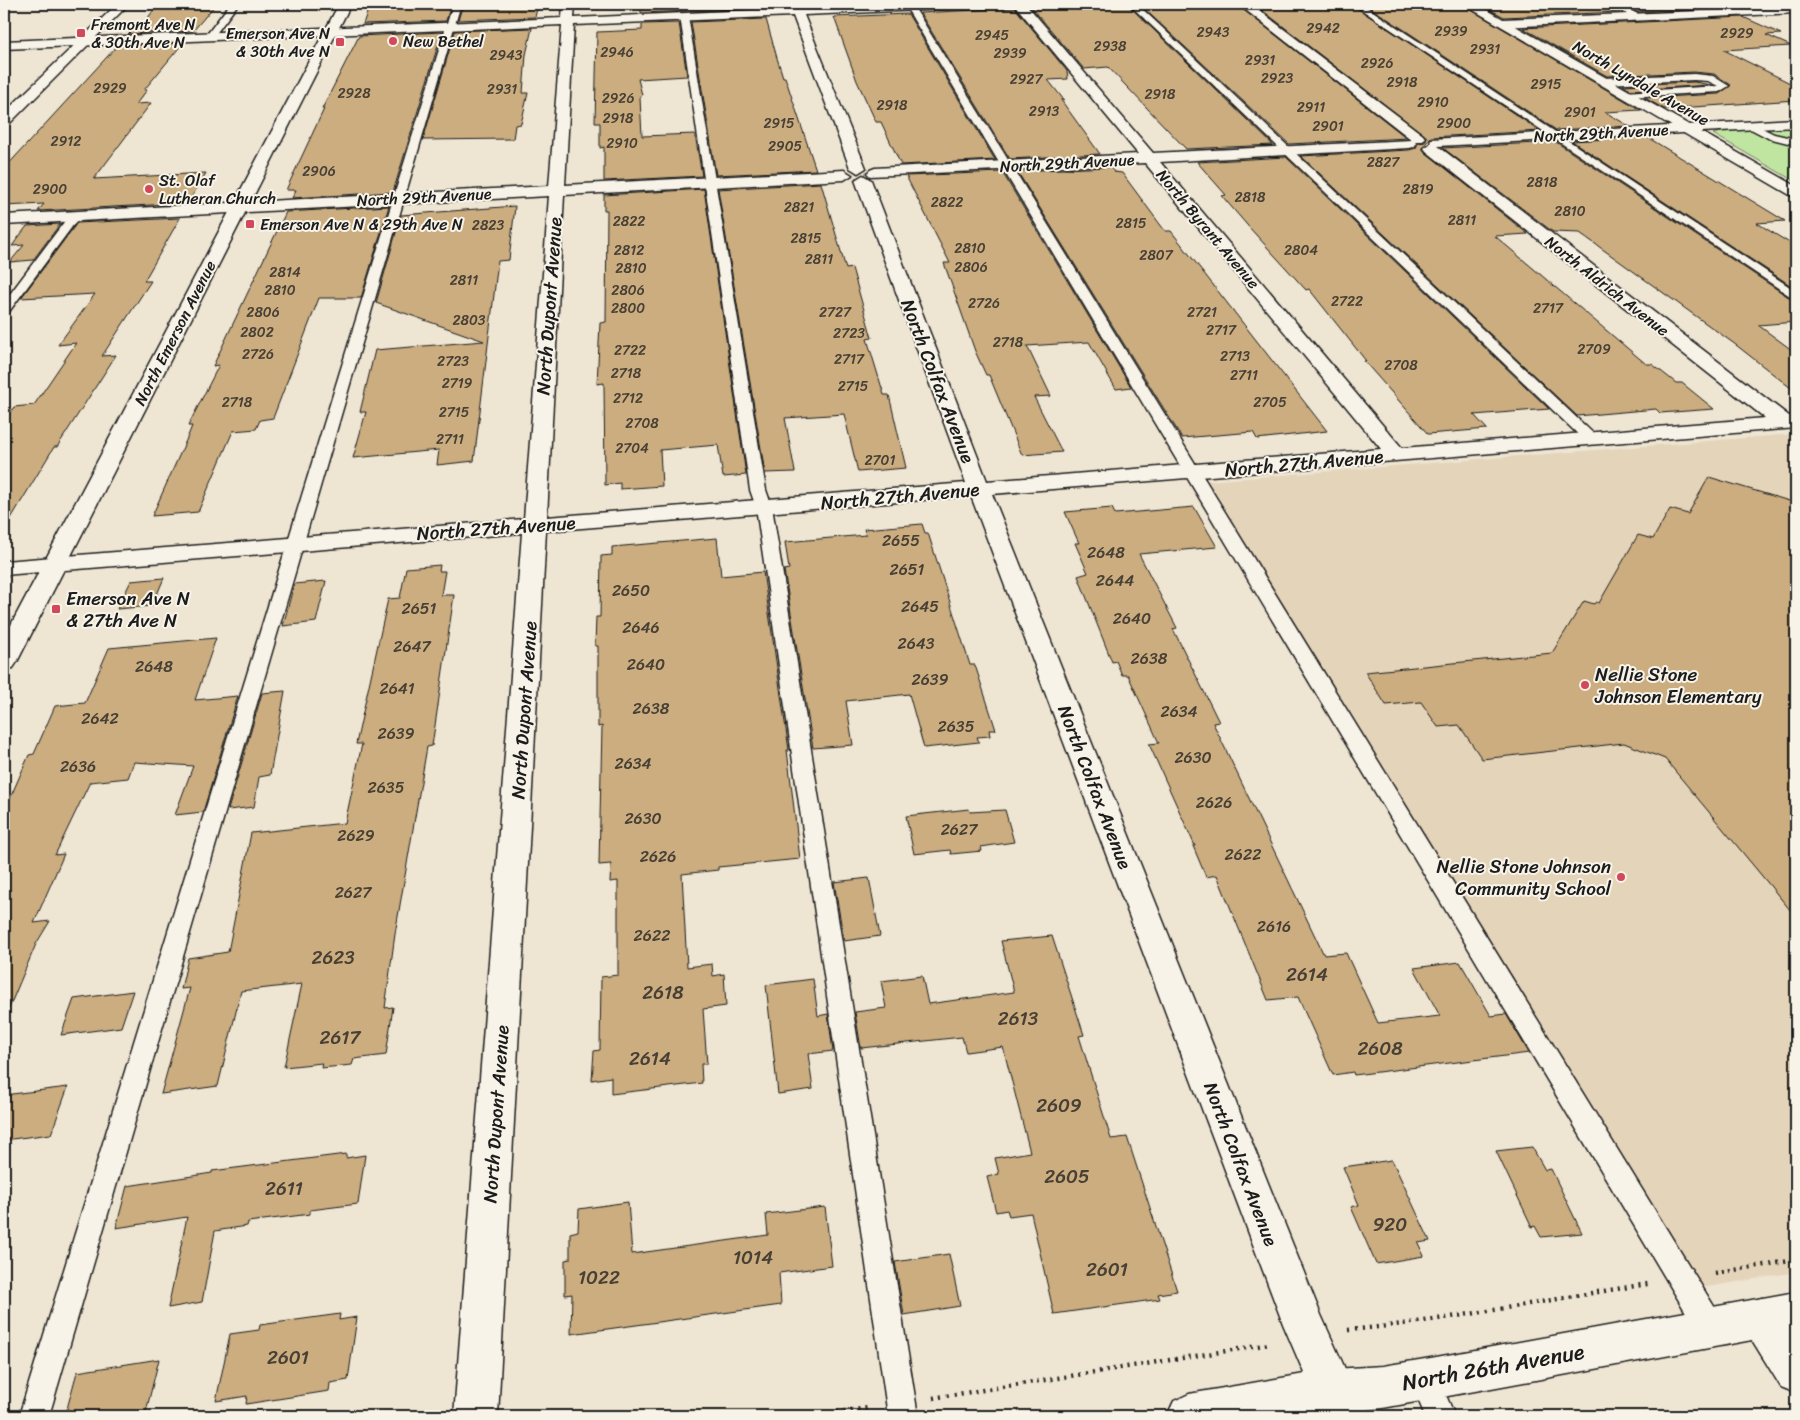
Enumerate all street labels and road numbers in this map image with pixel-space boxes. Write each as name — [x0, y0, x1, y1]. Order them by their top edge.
street label: North Lyndale Avenue — [1567, 32, 1715, 134]
street label: North 29th Avenue — [1533, 115, 1669, 151]
street label: North 29th Avenue — [999, 145, 1135, 181]
street label: North Byrant Avenue — [1149, 162, 1267, 296]
street label: North 29th Avenue — [356, 179, 492, 215]
street label: North Dupont Avenue — [526, 216, 572, 396]
street label: North Aldrich Avenue — [1538, 228, 1676, 344]
street label: North Emerson Avenue — [126, 255, 224, 411]
street label: North Colfax Avenue — [891, 294, 985, 468]
street label: North 27th Avenue — [1223, 440, 1385, 486]
street label: North 27th Avenue — [819, 473, 981, 519]
street label: North 27th Avenue — [415, 506, 577, 550]
street label: North Dupont Avenue — [501, 620, 547, 800]
street label: North Colfax Avenue — [1048, 700, 1142, 874]
street label: North Dupont Avenue — [473, 1024, 519, 1204]
street label: North Colfax Avenue — [1194, 1077, 1288, 1251]
street label: North 26th Avenue — [1399, 1332, 1588, 1402]

